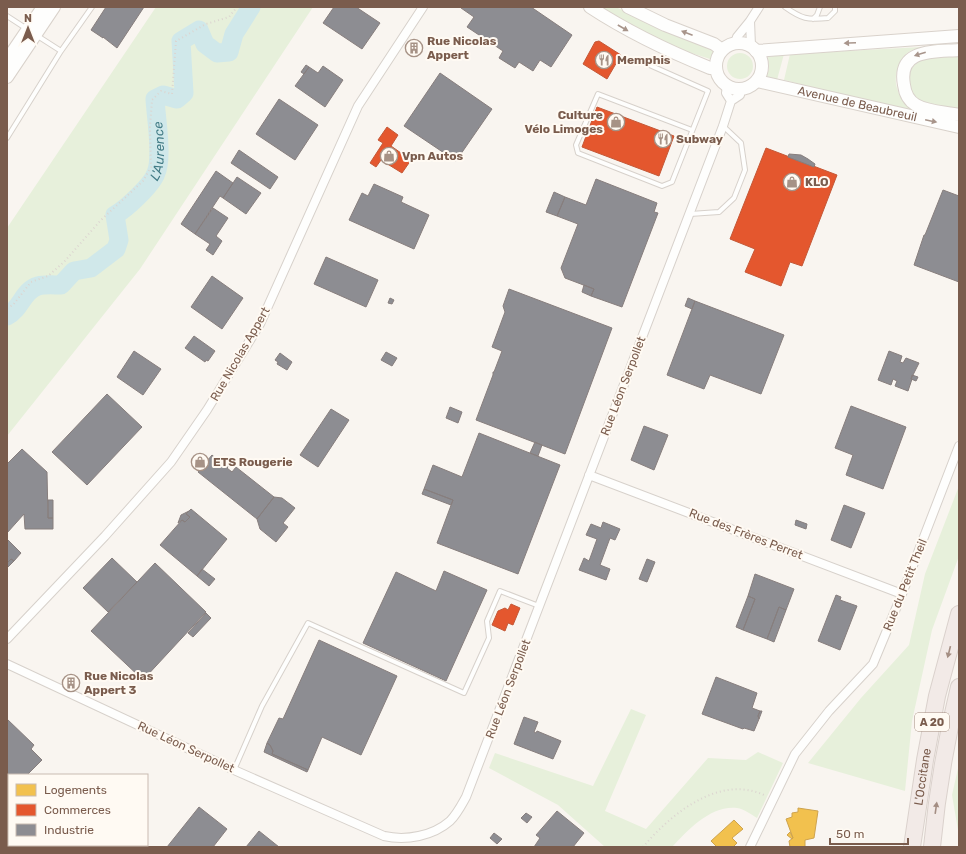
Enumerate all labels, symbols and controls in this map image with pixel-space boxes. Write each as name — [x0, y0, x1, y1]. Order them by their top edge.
north arrow — [8, 8, 48, 48]
text: N — [24, 12, 32, 25]
one-way arrow — [617, 25, 629, 32]
one-way arrow — [681, 30, 693, 36]
place label: Rue Nicolas Appert — [427, 34, 497, 62]
building icon: Rue Nicolas Appert — [404, 38, 424, 58]
one-way arrow — [844, 40, 856, 47]
restaurant icon: Memphis — [594, 50, 614, 70]
one-way arrow — [914, 51, 926, 57]
place label: Memphis — [617, 53, 671, 67]
street label: Avenue de Beaubreuil — [796, 84, 918, 124]
place label: Culture Vélo Limoges — [525, 108, 603, 136]
shop icon: Culture Vélo Limoges — [606, 112, 626, 132]
one-way arrow — [925, 118, 937, 124]
water label: L'Aurence — [146, 121, 167, 183]
restaurant icon: Subway — [653, 129, 673, 149]
place label: Subway — [676, 132, 723, 146]
shop icon: Vpn Autos — [379, 146, 399, 166]
place label: Vpn Autos — [402, 149, 464, 163]
shop icon: KLO — [782, 172, 802, 192]
place label: KLO — [805, 175, 829, 189]
street label: Rue Nicolas Appert — [207, 304, 273, 403]
street label: Rue Léon Serpollet — [598, 334, 648, 438]
shop icon: ETS Rougerie — [190, 452, 210, 472]
place label: ETS Rougerie — [213, 455, 293, 469]
street label: Rue des Frères Perret — [687, 506, 805, 562]
street label: Rue du Petit Theil — [880, 537, 930, 633]
street label: Rue Léon Serpollet — [483, 637, 533, 741]
one-way arrow — [945, 645, 951, 658]
place label: Rue Nicolas Appert 3 — [84, 669, 154, 697]
building icon: Rue Nicolas Appert 3 — [61, 673, 81, 693]
road number: A 20 — [915, 713, 949, 731]
street label: Rue Léon Serpollet — [135, 718, 237, 776]
street label: L'Occitane — [911, 747, 934, 806]
legend — [8, 774, 148, 846]
text: Logements — [44, 783, 107, 797]
one-way arrow — [933, 802, 939, 814]
text: Commerces — [44, 803, 111, 817]
scale bar — [830, 820, 908, 846]
text: Industrie — [44, 823, 94, 837]
text: 50 m — [836, 827, 864, 841]

